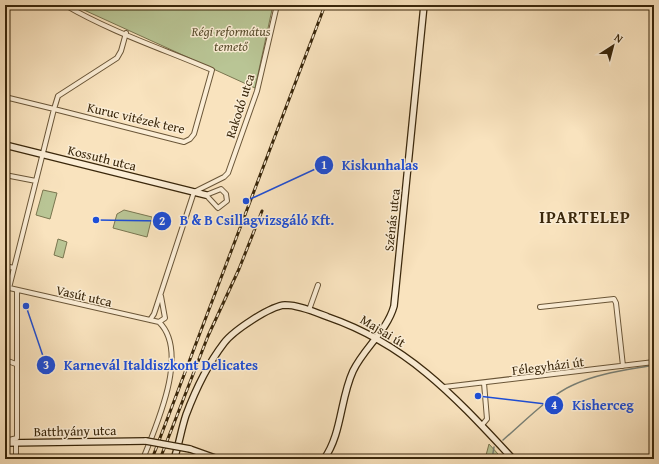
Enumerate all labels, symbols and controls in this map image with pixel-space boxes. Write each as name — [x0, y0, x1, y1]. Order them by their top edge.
park label: Régi református temető — [191, 22, 271, 56]
north arrow — [593, 26, 633, 66]
text: N — [611, 29, 627, 47]
street label: Rakodó utca — [221, 71, 260, 141]
street label: Kuruc vitézek tere — [85, 98, 187, 138]
street label: Kossuth utca — [66, 140, 139, 176]
callout: Kiskunhalas — [314, 152, 427, 178]
text: Kiskunhalas — [342, 155, 418, 175]
text: 1 — [321, 156, 327, 173]
street label: Szénás utca — [379, 187, 405, 252]
district label: IPARTELEP — [539, 204, 631, 229]
callout: B & B Csillagvizsgáló Kft. — [152, 208, 342, 234]
text: B & B Csillagvizsgáló Kft. — [180, 210, 334, 230]
text: 2 — [159, 212, 165, 229]
street label: Vasút utca — [54, 280, 115, 312]
street label: Majsai út — [357, 310, 410, 352]
callout: Karnevál Italdiszkont Delicates — [36, 352, 266, 378]
street label: Félegyházi út — [511, 352, 585, 380]
text: Karnevál Italdiszkont Delicates — [64, 355, 258, 375]
text: 3 — [43, 356, 49, 373]
callout: Kisherceg — [544, 392, 642, 418]
text: Kisherceg — [572, 395, 634, 415]
text: 4 — [551, 396, 557, 413]
street label: Batthyány utca — [33, 421, 117, 441]

